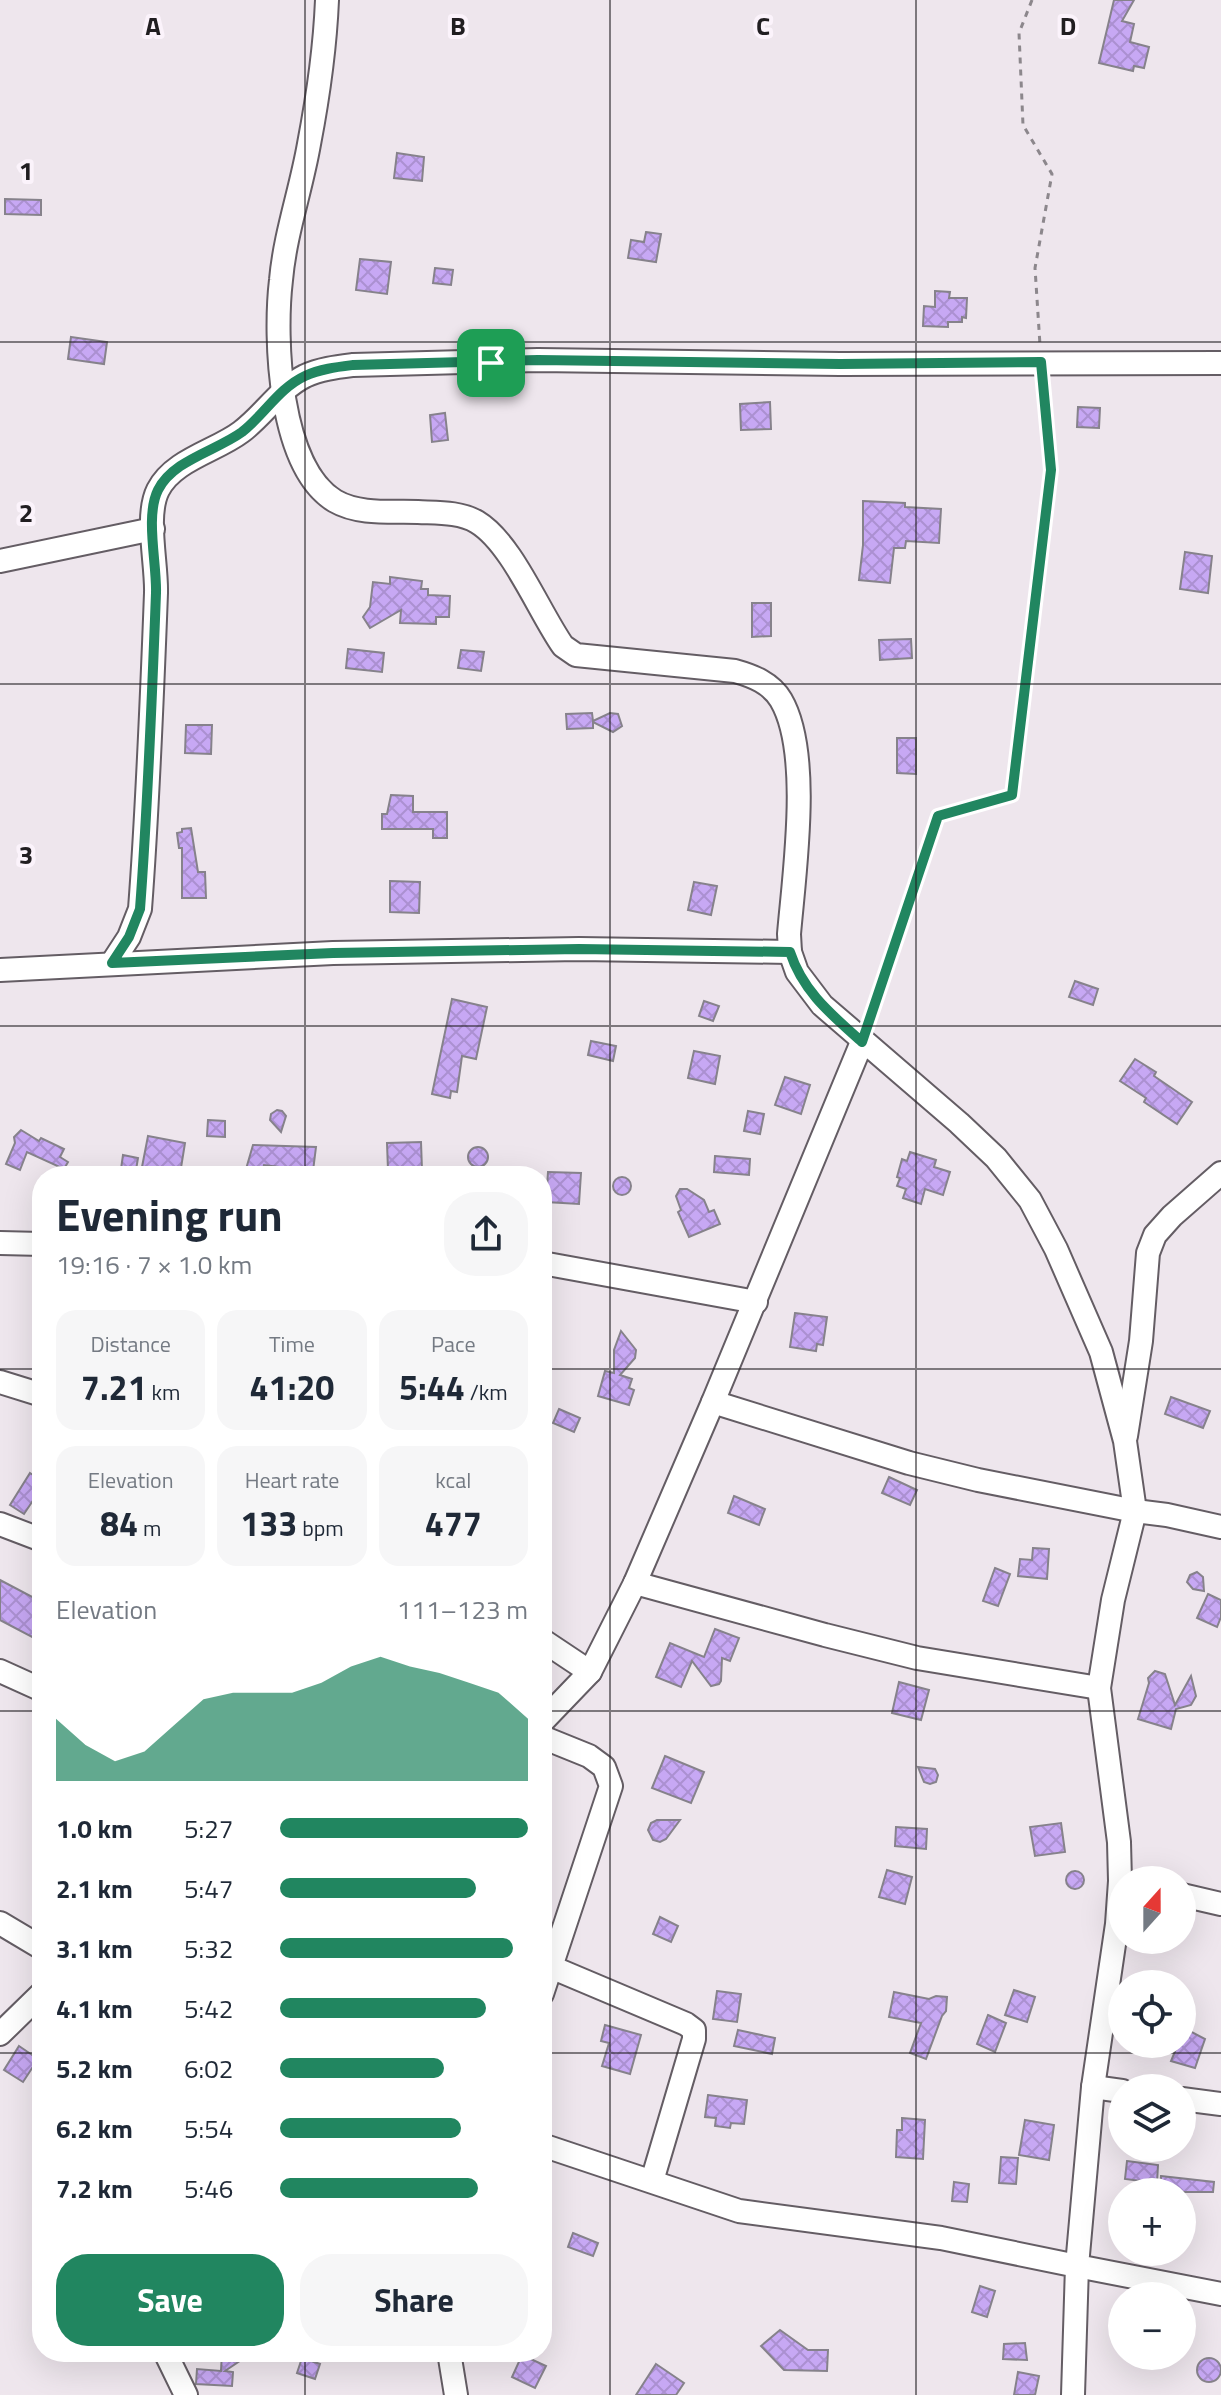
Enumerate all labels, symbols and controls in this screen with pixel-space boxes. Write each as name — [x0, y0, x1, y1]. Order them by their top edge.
text: A — [145, 6, 161, 45]
text: B — [450, 6, 466, 45]
text: C — [756, 6, 770, 45]
text: D — [1060, 6, 1076, 45]
text: 1 — [19, 151, 33, 190]
pin — [457, 329, 525, 397]
icon: arrive — [469, 341, 513, 385]
text: 2 — [19, 493, 33, 532]
text: 3 — [19, 835, 33, 874]
text: Evening run — [56, 1181, 283, 1248]
button: share — [444, 1192, 528, 1276]
text: 19:16 · 7 × 1.0 km — [56, 1245, 252, 1284]
text: Distance — [90, 1327, 171, 1361]
text: Time — [269, 1327, 315, 1361]
text: Pace — [431, 1327, 476, 1361]
text: 7.21 — [81, 1361, 147, 1413]
text: 41:20 — [250, 1361, 334, 1413]
text: 5:44 — [399, 1361, 465, 1413]
text: km — [147, 1375, 180, 1409]
text: /km — [465, 1375, 508, 1409]
text: Elevation — [88, 1463, 173, 1497]
text: Heart rate — [245, 1463, 339, 1497]
text: kcal — [435, 1463, 471, 1497]
text: 84 — [100, 1497, 138, 1549]
text: 133 — [240, 1497, 297, 1549]
text: 477 — [425, 1497, 482, 1549]
text: m — [138, 1511, 161, 1545]
text: bpm — [297, 1511, 344, 1545]
text: Elevation — [56, 1590, 157, 1629]
text: 111–123 m — [397, 1590, 528, 1629]
text: 1.0 km — [56, 1809, 133, 1848]
text: 5:27 — [184, 1809, 233, 1848]
north arrow — [1108, 1866, 1196, 1954]
map controls — [1108, 1866, 1196, 2370]
text: 2.1 km — [56, 1869, 133, 1908]
text: 5:47 — [184, 1869, 233, 1908]
text: 3.1 km — [56, 1929, 133, 1968]
text: 5:32 — [184, 1929, 233, 1968]
button: locate — [1108, 1970, 1196, 2058]
text: 4.1 km — [56, 1989, 133, 2028]
text: 5:42 — [184, 1989, 233, 2028]
text: 5.2 km — [56, 2049, 133, 2088]
text: 6:02 — [184, 2049, 233, 2088]
button: layers — [1108, 2074, 1196, 2162]
text: 6.2 km — [56, 2109, 133, 2148]
text: 5:54 — [184, 2109, 233, 2148]
text: 7.2 km — [56, 2169, 133, 2208]
text: 5:46 — [184, 2169, 233, 2208]
button: + — [1108, 2178, 1196, 2266]
button: Save — [56, 2254, 284, 2346]
button: Share — [300, 2254, 528, 2346]
button: − — [1108, 2282, 1196, 2370]

